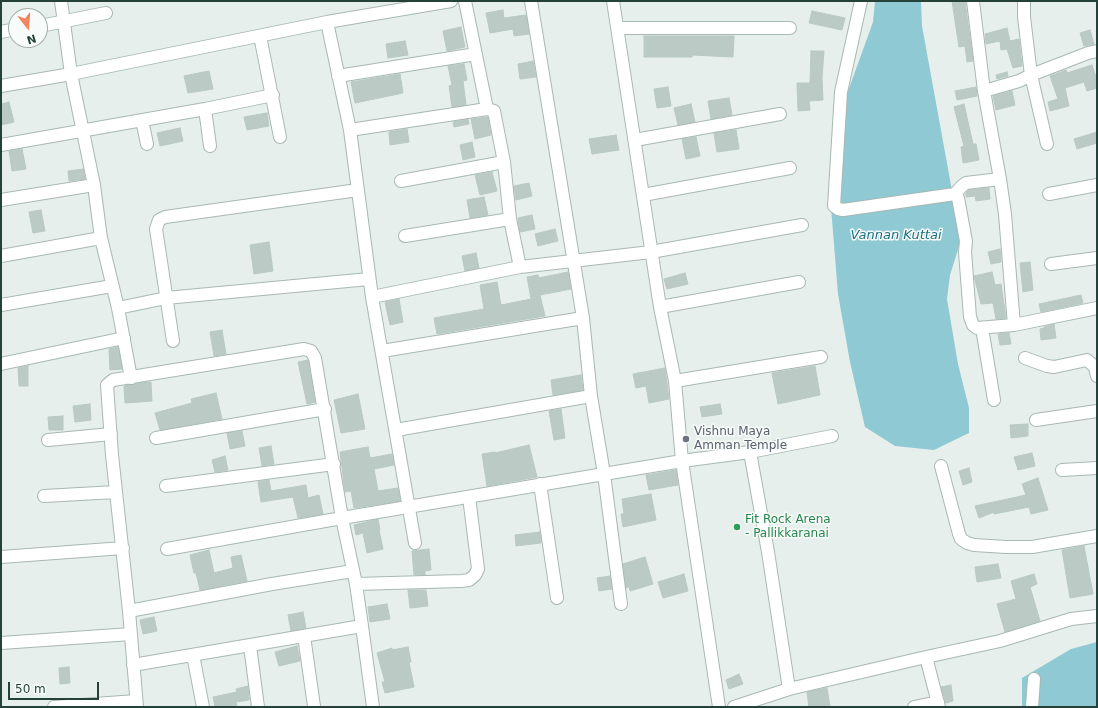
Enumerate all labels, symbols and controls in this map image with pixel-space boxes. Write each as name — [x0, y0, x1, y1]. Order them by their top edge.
north arrow — [8, 8, 48, 48]
text: N — [25, 31, 38, 47]
water label: Vannan Kuttai — [850, 228, 942, 244]
place label: Vishnu Maya Amman Temple — [694, 425, 787, 453]
marker: Vishnu Maya Amman Temple — [681, 434, 691, 444]
place label: Fit Rock Arena - Pallikkaranai — [745, 513, 831, 541]
marker: Fit Rock Arena - Pallikkaranai — [732, 522, 742, 532]
scale bar — [10, 674, 101, 700]
text: 50 m — [15, 682, 46, 696]

